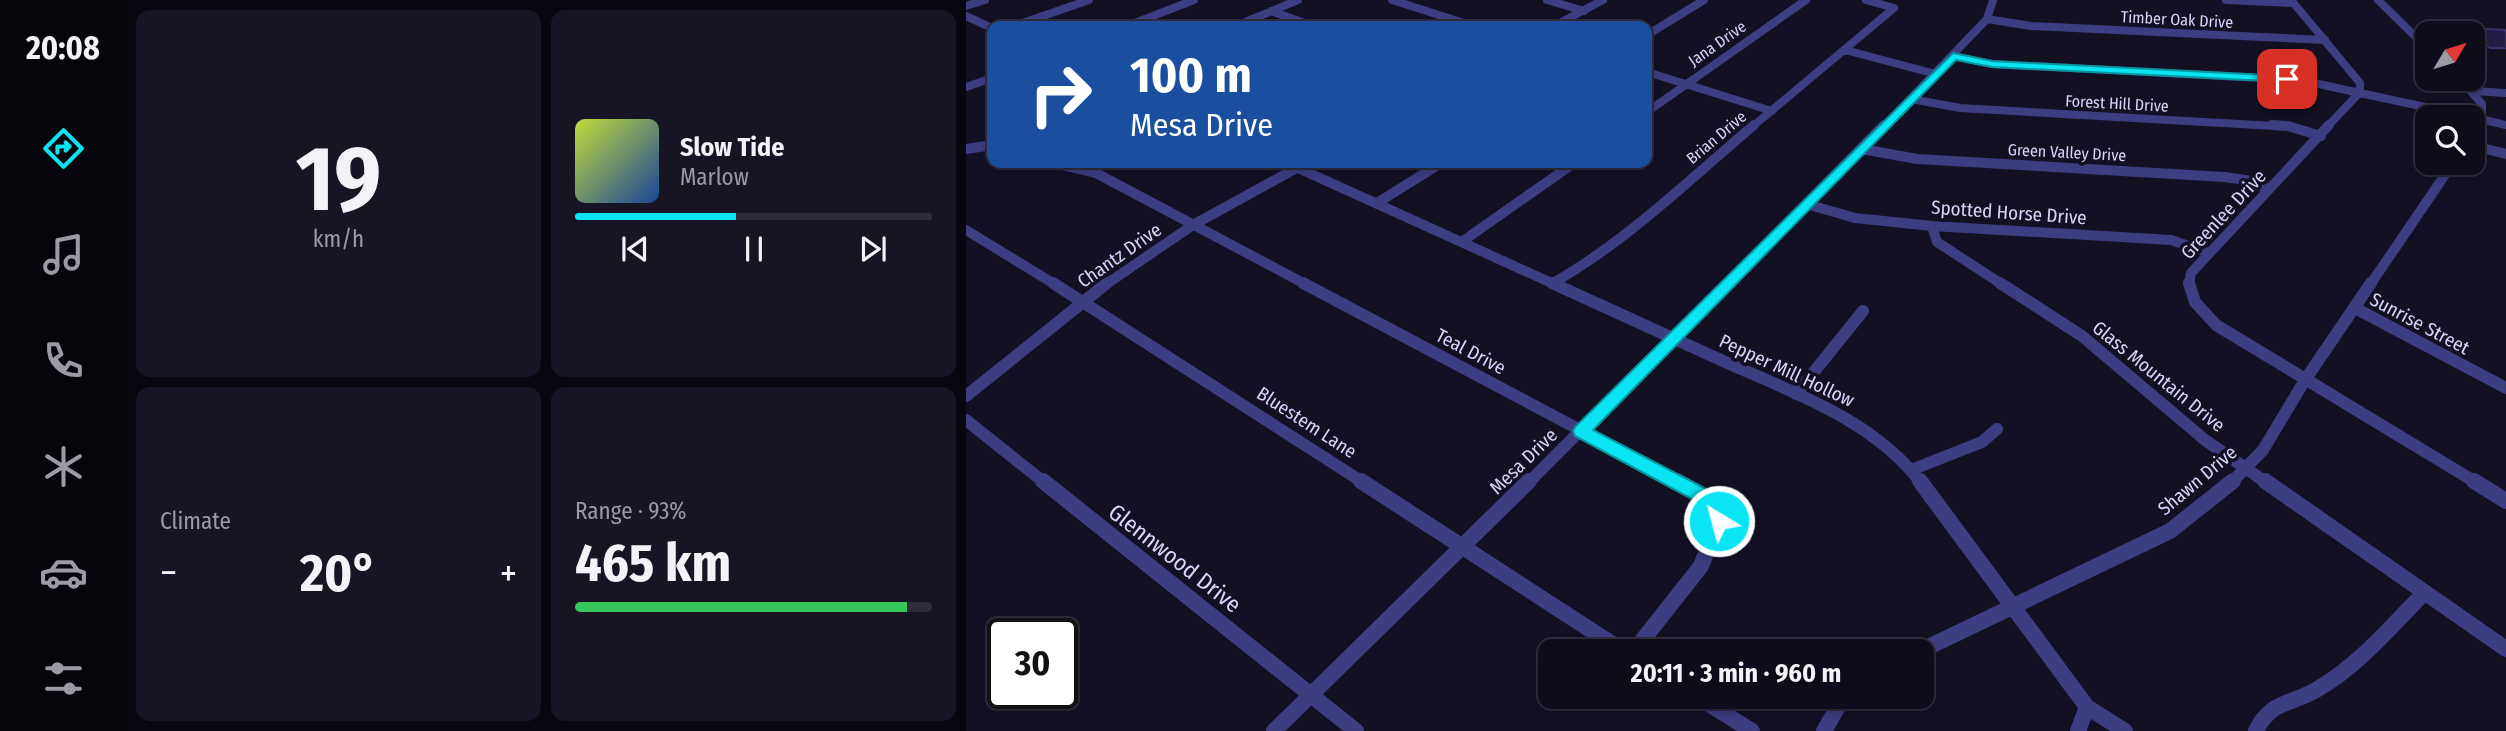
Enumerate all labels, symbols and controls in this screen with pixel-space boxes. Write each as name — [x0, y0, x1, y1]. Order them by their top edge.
street label: Timber Oak Drive — [2120, 7, 2234, 32]
street label: Jana Drive — [1685, 17, 1750, 70]
north arrow — [2415, 21, 2485, 91]
map controls — [2415, 21, 2485, 175]
text: 20:08 — [26, 29, 100, 67]
text: 100 m — [1130, 46, 1252, 105]
icon: right — [1015, 49, 1106, 140]
pin — [2257, 49, 2317, 109]
icon: arrive — [2268, 60, 2306, 98]
street label: Forest Hill Drive — [2065, 91, 2169, 116]
button: search — [2415, 105, 2485, 175]
text: Mesa Drive — [1130, 106, 1273, 144]
street label: Brian Drive — [1683, 107, 1750, 168]
icon: directions — [39, 124, 88, 173]
text: 19 — [296, 125, 381, 234]
text: Slow Tide — [680, 132, 784, 163]
street label: Green Valley Drive — [2007, 140, 2127, 165]
text: Marlow — [680, 163, 749, 191]
street label: Greenlee Drive — [2176, 165, 2271, 264]
street label: Spotted Horse Drive — [1930, 196, 2087, 229]
street label: Chantz Drive — [1073, 218, 1166, 293]
text: km/h — [313, 225, 364, 253]
icon: music — [39, 230, 88, 279]
icon: previous — [616, 230, 654, 268]
icon: pause — [735, 230, 773, 268]
icon: next — [854, 230, 892, 268]
street label: Sunrise Street — [2366, 288, 2474, 360]
street label: Glass Mountain Drive — [2088, 316, 2230, 437]
street label: Teal Drive — [1432, 323, 1510, 379]
street label: Pepper Mill Hollow — [1716, 329, 1858, 412]
icon: phone — [39, 336, 88, 385]
street label: Bluestem Lane — [1253, 382, 1361, 463]
street label: Mesa Drive — [1485, 424, 1562, 499]
street label: Shawn Drive — [2153, 441, 2241, 520]
icon: climate — [39, 442, 88, 491]
position arrow — [1682, 484, 1756, 558]
text: Range · 93% — [575, 497, 686, 525]
street label: Glennwood Drive — [1103, 498, 1247, 618]
text: Climate — [160, 507, 231, 535]
text: 465 km — [575, 532, 731, 595]
text: 20° — [300, 542, 377, 605]
icon: car — [39, 548, 88, 597]
text: − — [160, 550, 177, 596]
text: + — [500, 550, 517, 596]
speed limit sign: 30 — [987, 618, 1078, 709]
icon: filters — [39, 654, 88, 703]
text: 20:11 · 3 min · 960 m — [1631, 658, 1841, 689]

